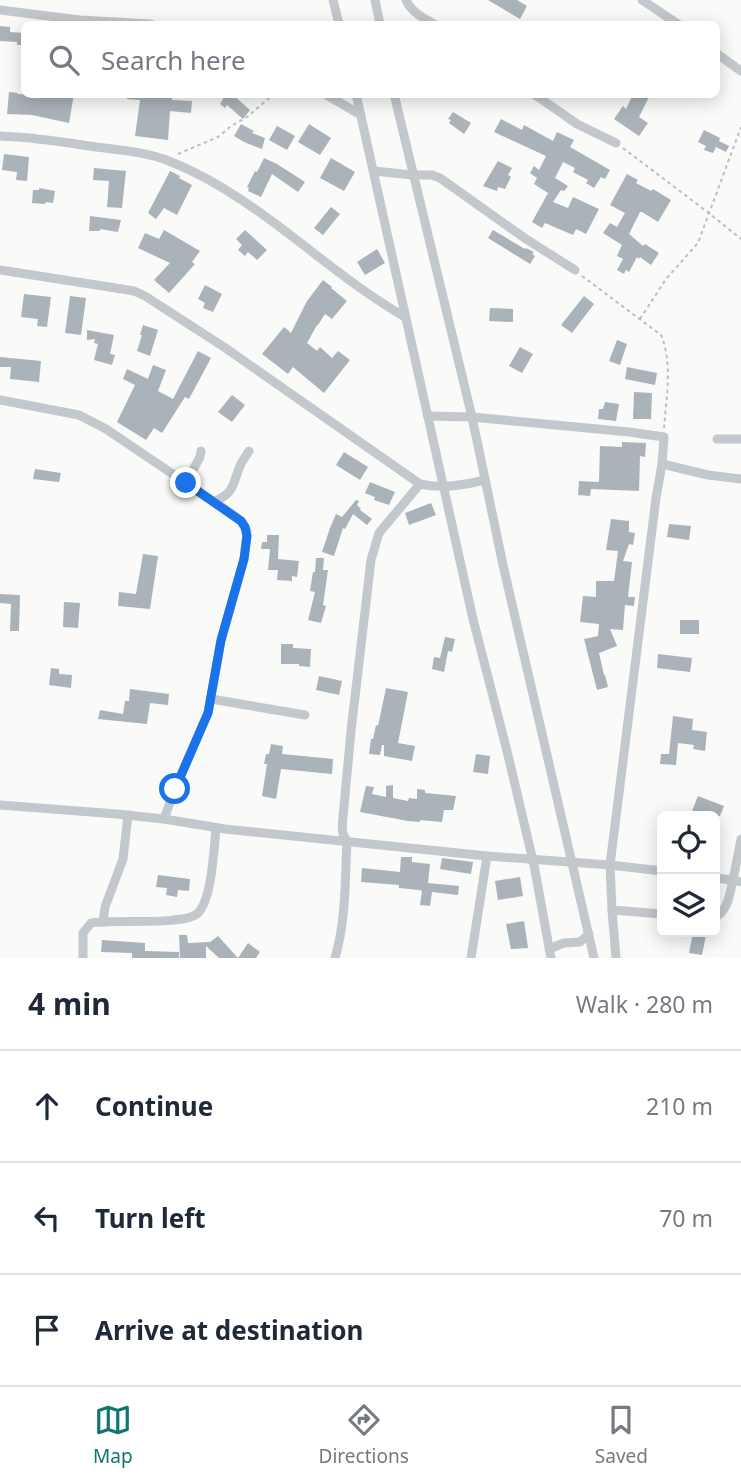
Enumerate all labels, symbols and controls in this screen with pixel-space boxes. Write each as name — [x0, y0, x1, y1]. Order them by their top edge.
search box — [21, 21, 720, 98]
icon: search — [45, 41, 83, 79]
text: Search here — [101, 42, 246, 78]
route end — [170, 467, 201, 498]
route start — [159, 773, 190, 804]
map controls — [657, 811, 720, 937]
button: locate — [657, 811, 720, 874]
button: layers — [657, 874, 720, 937]
text: 4 min — [28, 983, 111, 1024]
text: Walk · 280 m — [576, 988, 713, 1020]
icon: ahead — [28, 1087, 66, 1125]
text: Continue — [95, 1088, 213, 1124]
text: 210 m — [646, 1090, 713, 1122]
icon: left — [28, 1199, 66, 1237]
text: Turn left — [95, 1200, 206, 1236]
text: 70 m — [659, 1202, 713, 1234]
icon: arrive — [28, 1311, 66, 1349]
text: Arrive at destination — [95, 1312, 364, 1348]
tab: Map — [93, 1401, 133, 1469]
tab: Directions — [319, 1401, 409, 1469]
tab: Saved — [595, 1401, 648, 1469]

